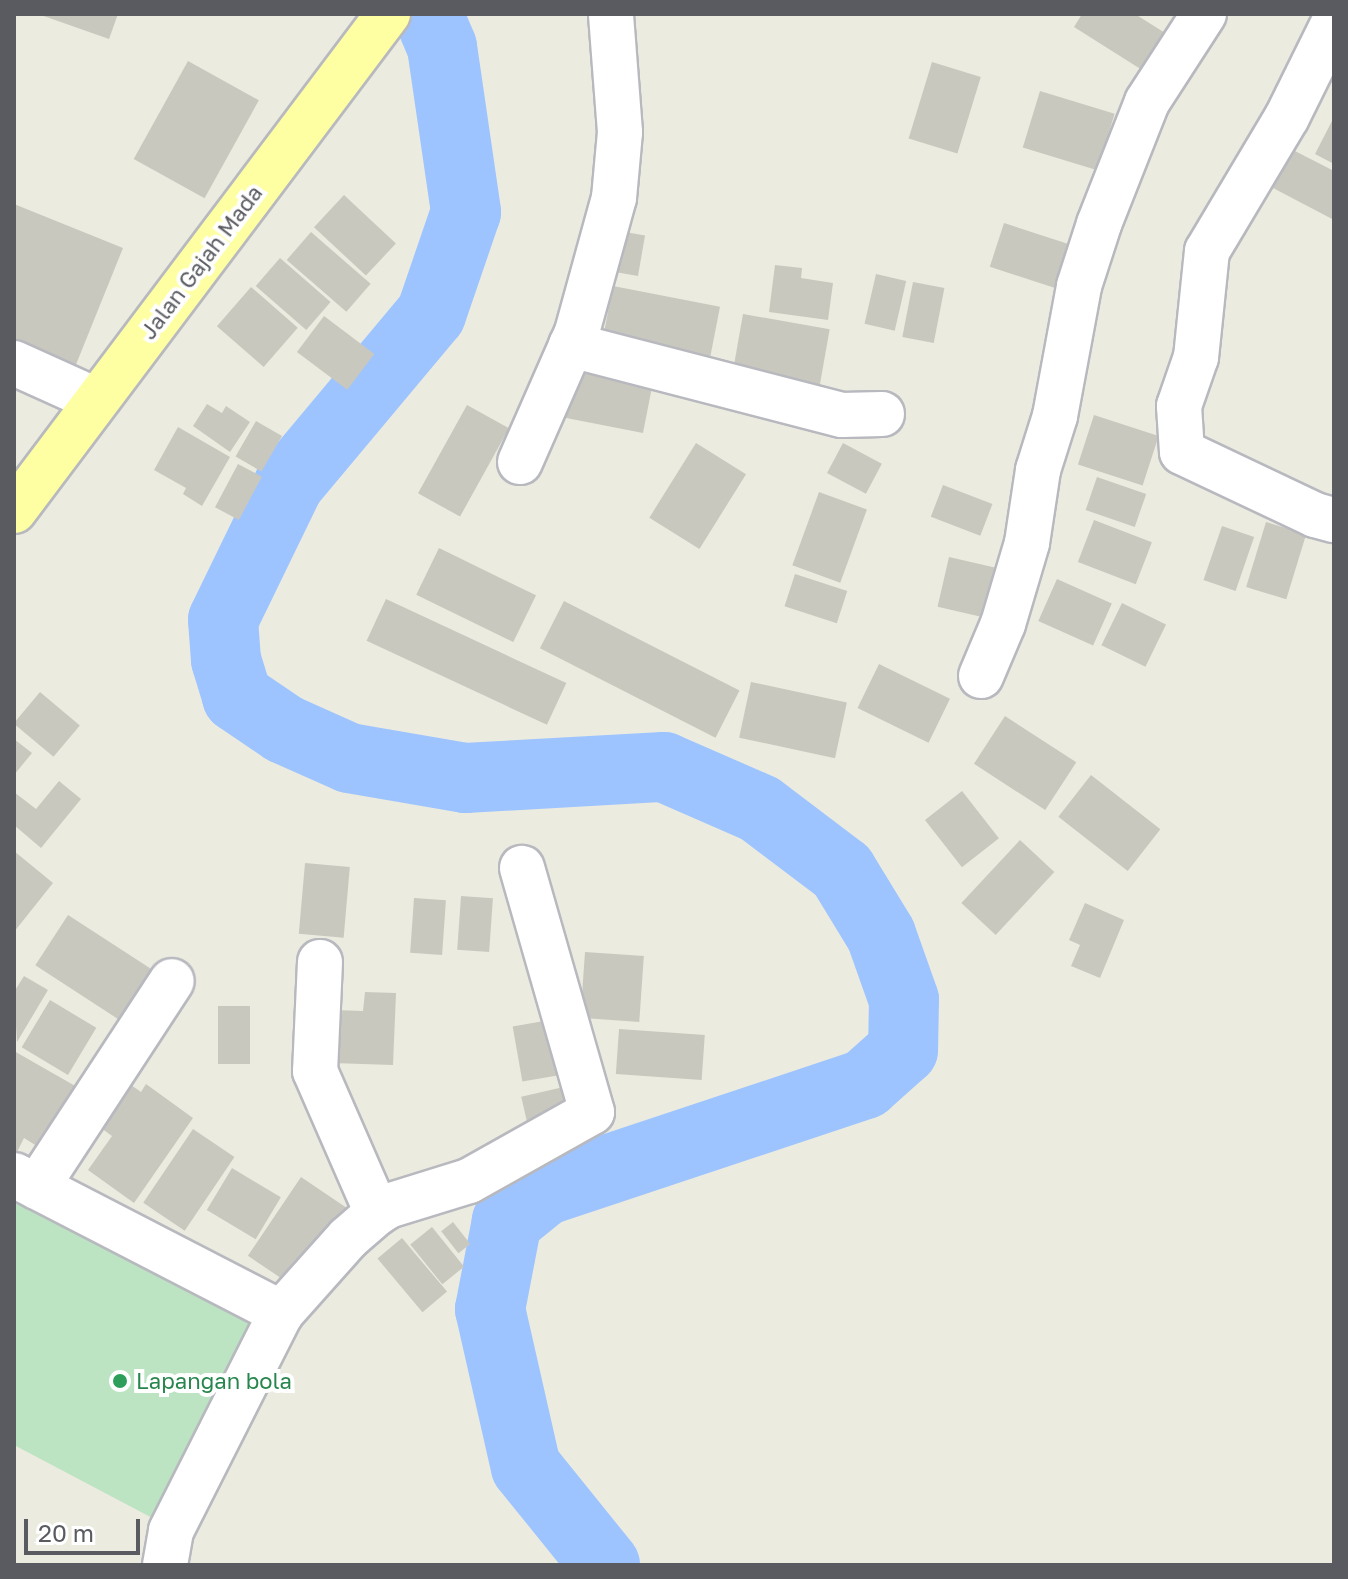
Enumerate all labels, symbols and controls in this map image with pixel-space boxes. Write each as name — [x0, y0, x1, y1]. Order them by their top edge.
street label: Jalan Gajah Mada — [135, 180, 267, 344]
place label: Lapangan bola — [136, 1368, 292, 1394]
marker: Lapangan bola — [111, 1372, 129, 1390]
scale bar — [28, 1503, 144, 1553]
text: 20 m — [38, 1518, 94, 1547]

